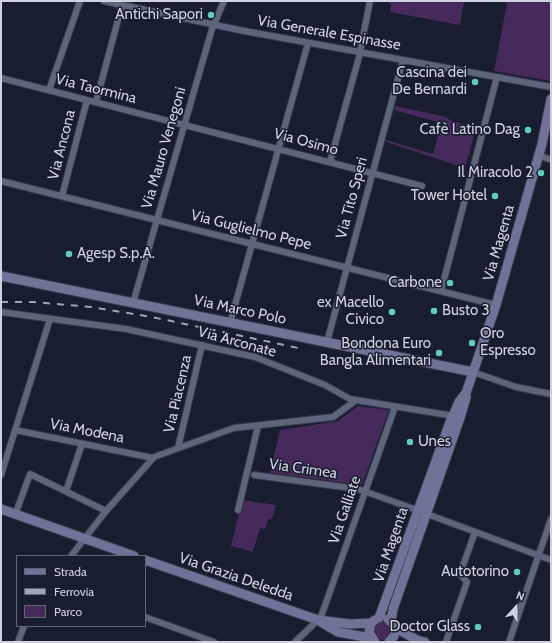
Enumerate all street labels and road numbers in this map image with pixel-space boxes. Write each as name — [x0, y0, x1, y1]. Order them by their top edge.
street label: Via Generale Espinasse — [256, 12, 402, 54]
street label: Via Taormina — [54, 70, 138, 108]
street label: Via Mauro Venegoni — [138, 85, 190, 211]
street label: Via Ancona — [45, 108, 79, 182]
street label: Via Osimo — [272, 125, 340, 159]
street label: Via Tito Speri — [332, 155, 372, 241]
street label: Via Magenta — [480, 203, 518, 283]
street label: Via Guglielmo Pepe — [189, 206, 313, 254]
street label: Via Marco Polo — [192, 291, 288, 329]
street label: Via Arconate — [196, 323, 278, 361]
street label: Via Piacenza — [160, 353, 196, 435]
street label: Via Modena — [48, 415, 126, 447]
street label: Via Crimea — [268, 455, 338, 483]
street label: Via Galliate — [325, 474, 365, 546]
street label: Via Magenta — [370, 505, 412, 585]
street label: Via Grazia Deledda — [176, 549, 296, 605]

